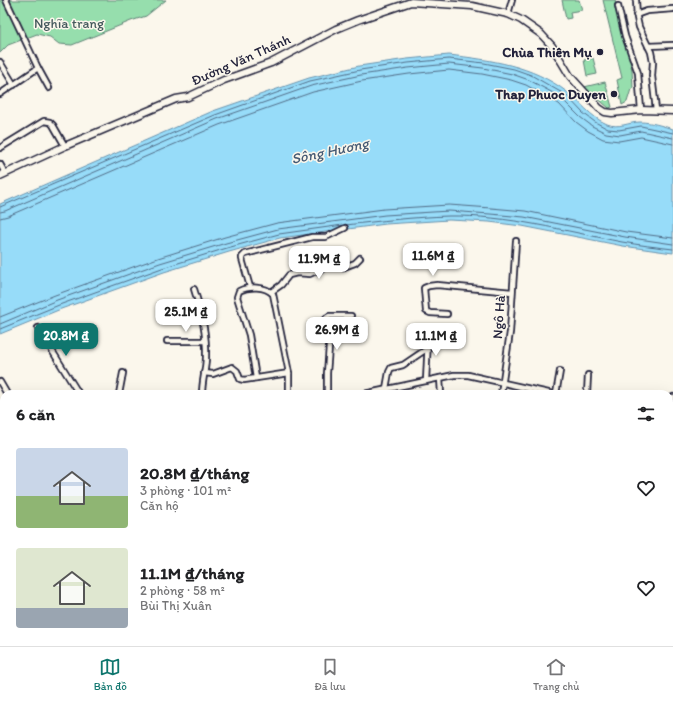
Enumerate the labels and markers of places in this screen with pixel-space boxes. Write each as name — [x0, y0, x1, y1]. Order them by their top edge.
place label: Chùa Thiên Mụ — [502, 44, 592, 61]
marker: Chùa Thiên Mụ — [595, 47, 605, 57]
place label: Thap Phuoc Duyen — [494, 86, 606, 103]
marker: Thap Phuoc Duyen — [609, 89, 619, 99]
pin: 11.6M ₫ — [396, 243, 470, 277]
pin: 11.9M ₫ — [282, 246, 356, 280]
pin: 25.1M ₫ — [149, 299, 223, 333]
pin: 26.9M ₫ — [300, 317, 374, 351]
pin: 20.8M ₫ — [29, 323, 103, 357]
pin: 11.1M ₫ — [399, 323, 473, 357]

